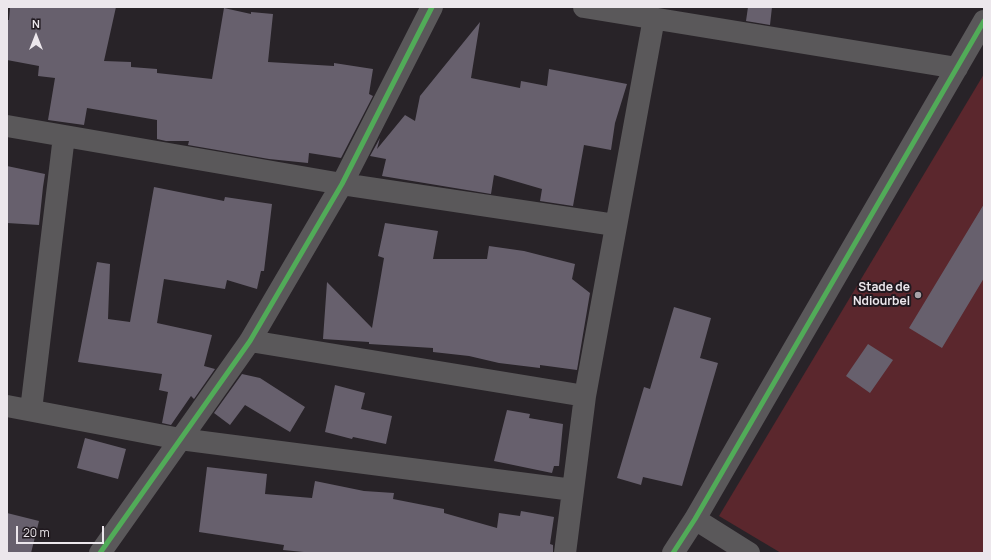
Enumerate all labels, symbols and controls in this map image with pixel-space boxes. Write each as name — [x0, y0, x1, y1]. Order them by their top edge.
north arrow — [16, 16, 56, 56]
text: N — [32, 16, 40, 31]
place label: Stade de Ndiourbel — [853, 281, 910, 309]
marker: Stade de Ndiourbel — [913, 290, 923, 300]
scale bar — [18, 518, 106, 544]
text: 20 m — [23, 524, 50, 541]

